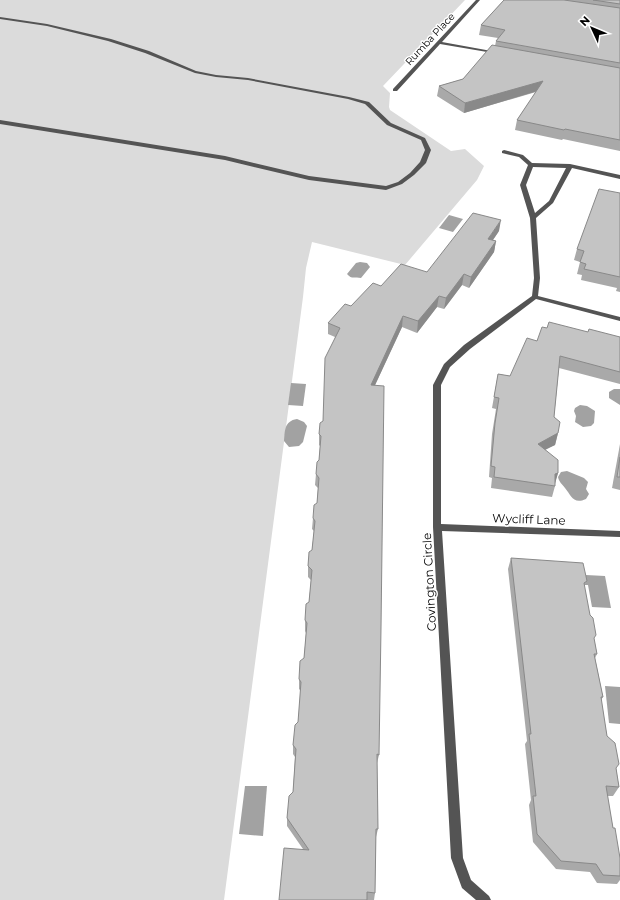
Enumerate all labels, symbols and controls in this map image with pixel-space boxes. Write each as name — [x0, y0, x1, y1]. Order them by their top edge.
north arrow — [572, 8, 612, 48]
street label: Rumba Place — [402, 10, 458, 68]
text: N — [577, 13, 593, 29]
street label: Wycliff Lane — [492, 510, 566, 528]
street label: Covington Circle — [419, 532, 439, 632]

